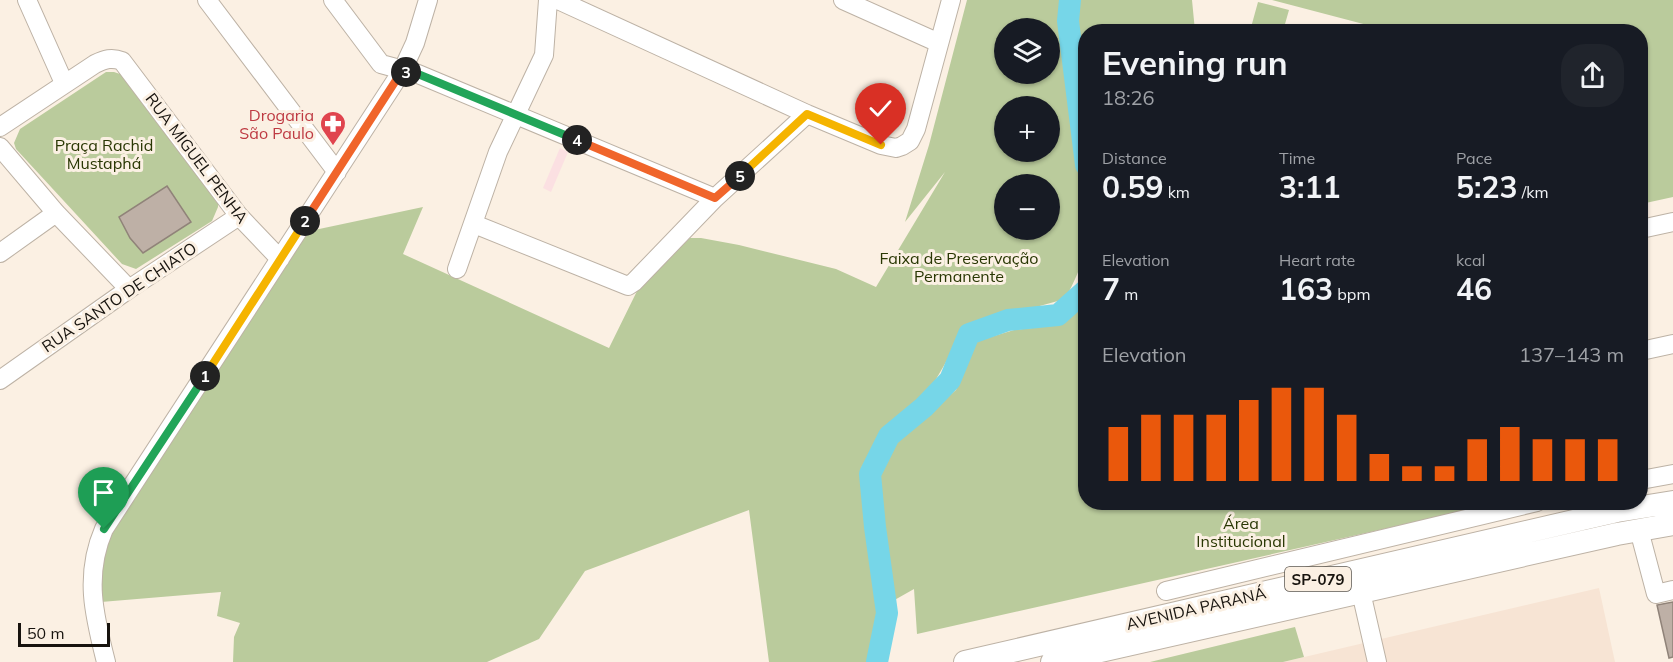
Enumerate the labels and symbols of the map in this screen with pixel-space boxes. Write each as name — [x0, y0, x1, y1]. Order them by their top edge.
pin: 3 — [391, 57, 421, 87]
pin — [855, 83, 906, 145]
street label: RUA MIGUEL PENHA — [141, 89, 253, 227]
place label: Drogaria São Paulo — [239, 105, 314, 143]
pharmacy icon: Drogaria São Paulo — [318, 109, 348, 147]
pin: 4 — [562, 125, 592, 155]
park label: Praça Rachid Mustaphá — [55, 135, 153, 173]
pin: 5 — [725, 161, 755, 191]
pin: 2 — [290, 206, 320, 236]
street label: RUA SANTO DE CHIATO — [38, 238, 200, 356]
park label: Faixa de Preservação Permanente — [879, 248, 1039, 286]
pin: 1 — [190, 361, 220, 391]
pin — [78, 467, 129, 529]
park label: Área Institucional — [1196, 513, 1286, 551]
road number: SP-079 — [1285, 567, 1351, 591]
street label: AVENIDA PARANÁ — [1124, 582, 1268, 634]
scale bar — [18, 620, 110, 648]

